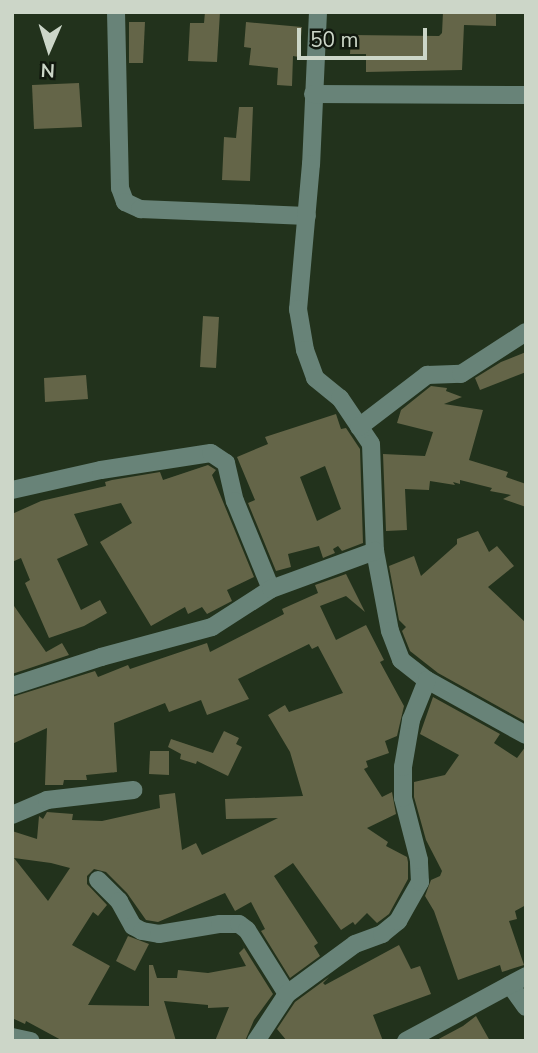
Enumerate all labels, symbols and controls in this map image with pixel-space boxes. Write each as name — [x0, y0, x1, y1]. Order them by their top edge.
north arrow — [14, 14, 84, 84]
scale bar — [300, 14, 430, 58]
text: 50 m — [310, 26, 359, 54]
text: N — [40, 57, 56, 83]

